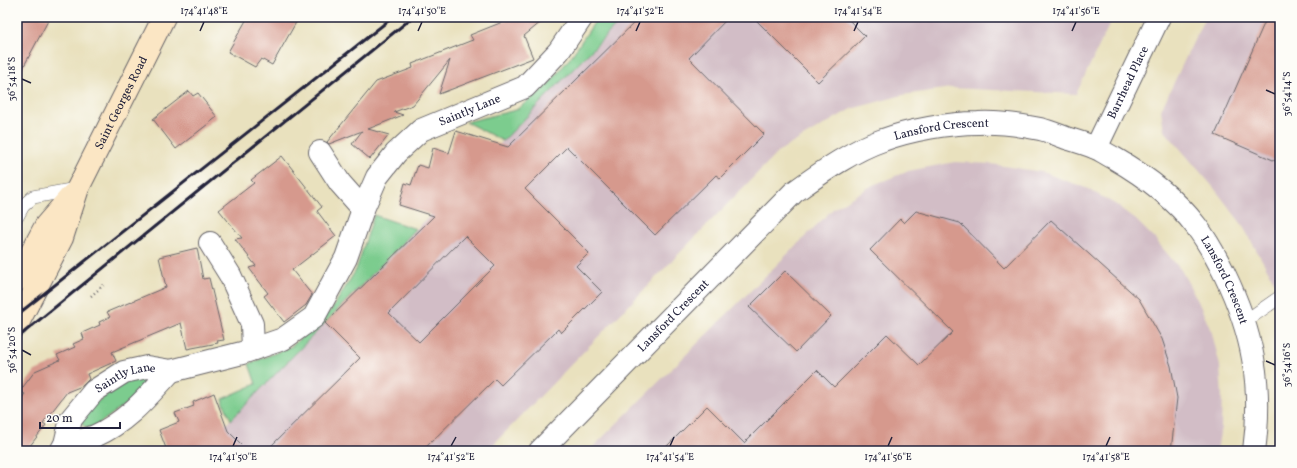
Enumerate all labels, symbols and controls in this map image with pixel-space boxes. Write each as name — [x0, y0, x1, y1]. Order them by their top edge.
text: 174°41'48"E — [180, 4, 228, 18]
text: 174°41'50"E — [398, 4, 446, 18]
text: 174°41'52"E — [616, 4, 664, 18]
text: 174°41'54"E — [834, 4, 882, 18]
text: 174°41'56"E — [1052, 4, 1100, 18]
street label: Barrhead Place — [1104, 43, 1153, 122]
street label: Saint Georges Road — [92, 54, 152, 152]
text: 36°54'18"S — [5, 57, 19, 101]
text: 36°54'14"S — [1280, 72, 1294, 117]
street label: Saintly Lane — [437, 91, 503, 131]
street label: Lansford Crescent — [892, 116, 989, 145]
street label: Lansford Crescent — [1196, 233, 1251, 327]
street label: Lansford Crescent — [634, 276, 713, 356]
text: 36°54'20"S — [5, 327, 19, 373]
text: 36°54'16"S — [1280, 343, 1294, 387]
street label: Saintly Lane — [92, 360, 157, 397]
scale bar — [40, 404, 120, 430]
text: 20 m — [46, 411, 73, 427]
text: 174°41'50"E — [209, 450, 257, 464]
text: 174°41'52"E — [427, 450, 475, 464]
text: 174°41'54"E — [646, 450, 694, 464]
text: 174°41'56"E — [864, 450, 912, 464]
text: 174°41'58"E — [1082, 450, 1130, 464]

